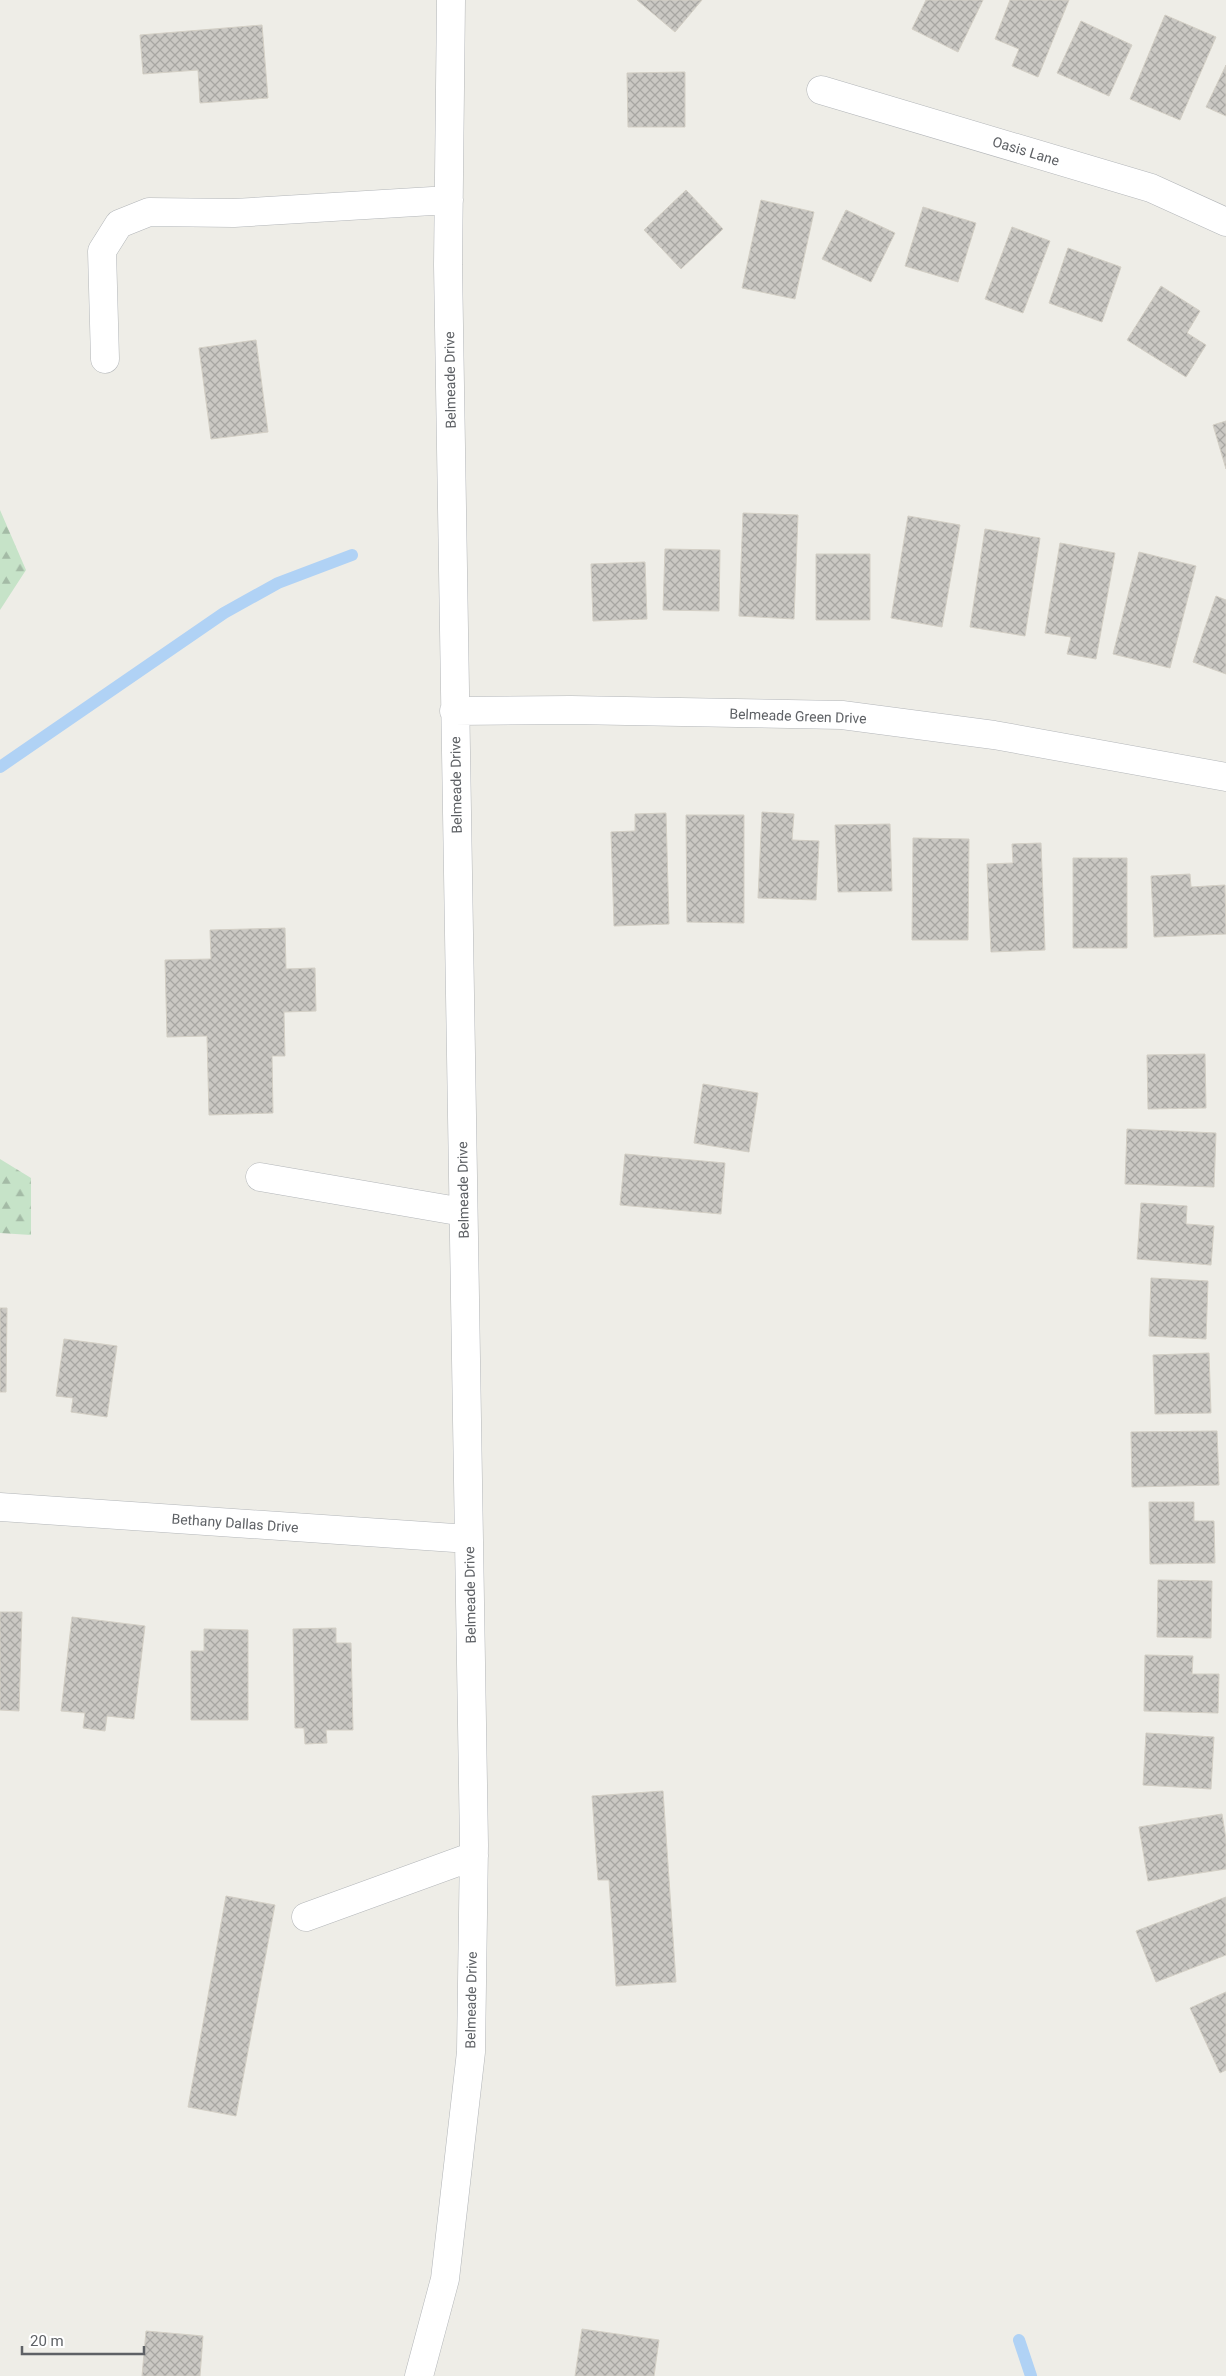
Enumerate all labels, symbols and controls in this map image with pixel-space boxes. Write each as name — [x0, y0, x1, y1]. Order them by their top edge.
street label: Oasis Lane — [991, 133, 1061, 169]
street label: Belmeade Drive — [441, 331, 459, 429]
street label: Belmeade Green Drive — [729, 706, 867, 726]
street label: Belmeade Drive — [447, 736, 465, 834]
street label: Belmeade Drive — [454, 1141, 472, 1239]
street label: Bethany Dallas Drive — [171, 1511, 299, 1535]
street label: Belmeade Drive — [461, 1546, 479, 1644]
street label: Belmeade Drive — [462, 1951, 480, 2049]
scale bar — [22, 2324, 145, 2356]
text: 20 m — [30, 2332, 64, 2350]

